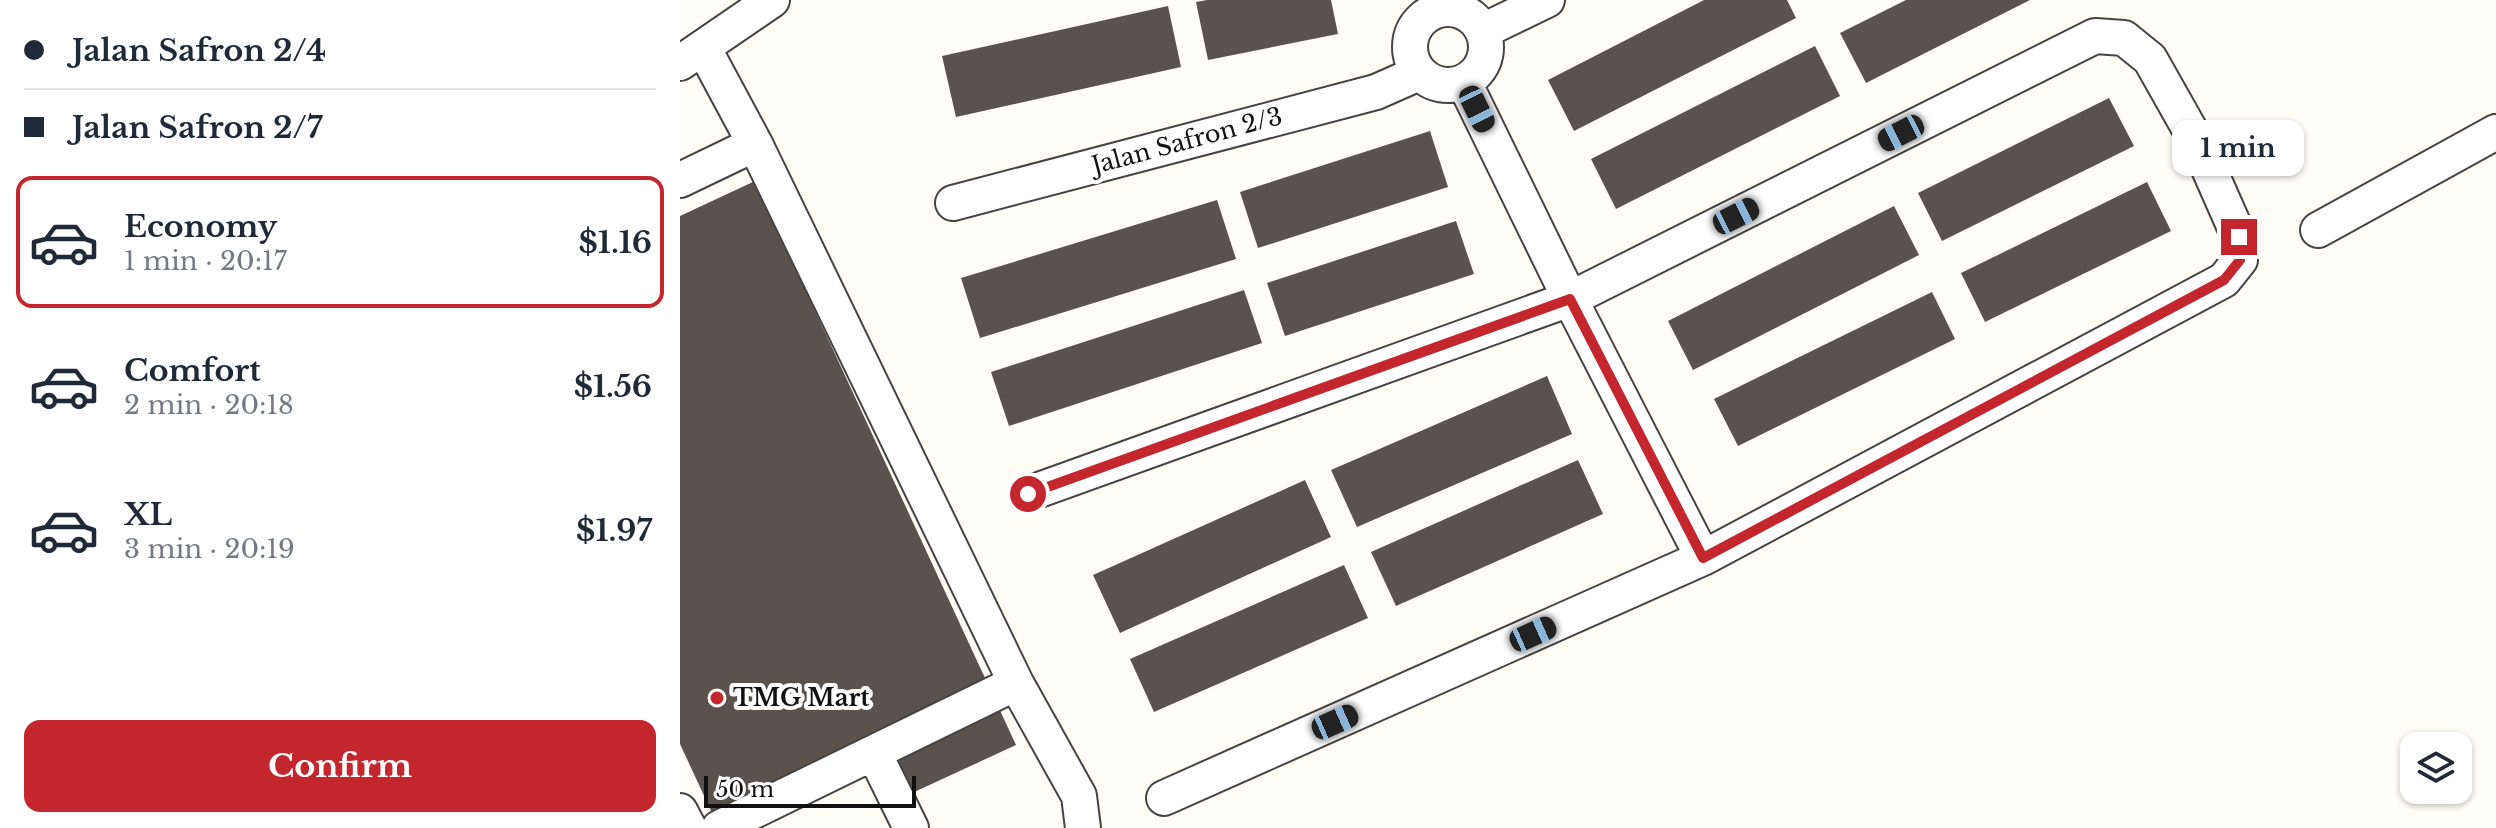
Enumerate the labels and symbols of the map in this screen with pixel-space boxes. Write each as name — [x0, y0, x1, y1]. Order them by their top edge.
car — [1456, 82, 1498, 136]
street label: Jalan Safron 2/3 — [1086, 101, 1285, 181]
car — [1874, 111, 1928, 155]
callout: 1 min — [2173, 121, 2305, 177]
car — [1709, 194, 1763, 238]
route end — [2221, 219, 2257, 255]
route start — [1010, 476, 1046, 512]
car — [1506, 613, 1560, 655]
place label: TMG Mart — [733, 683, 870, 712]
marker: TMG Mart — [708, 689, 726, 707]
car — [1308, 701, 1362, 743]
scale bar — [704, 772, 916, 808]

